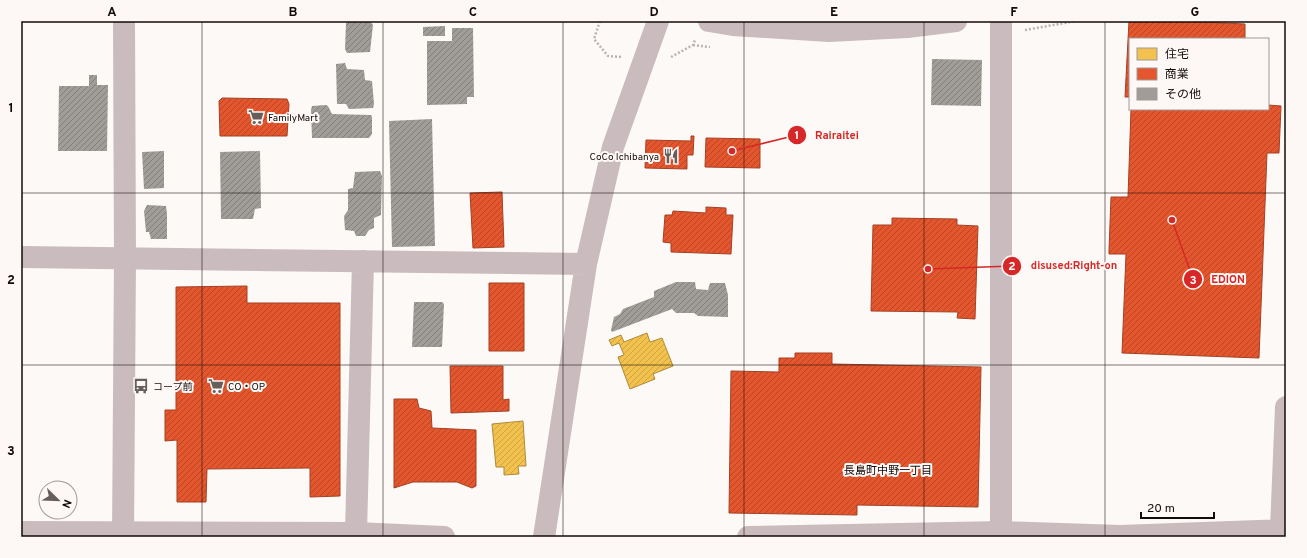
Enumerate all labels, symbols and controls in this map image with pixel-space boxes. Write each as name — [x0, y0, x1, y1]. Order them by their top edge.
text: A — [107, 5, 117, 21]
text: B — [289, 5, 298, 21]
text: C — [469, 5, 477, 21]
text: D — [649, 5, 659, 21]
text: E — [830, 5, 838, 21]
text: F — [1010, 5, 1018, 21]
text: G — [1191, 5, 1200, 21]
legend — [1129, 38, 1269, 110]
text: 住宅 — [1165, 47, 1189, 63]
text: 商業 — [1165, 67, 1189, 83]
text: その他 — [1165, 87, 1201, 103]
text: 1 — [8, 101, 14, 117]
supermarket icon: FamilyMart — [247, 108, 265, 126]
place label: FamilyMart — [268, 112, 318, 125]
callout: Rairaitei — [787, 123, 867, 146]
text: 1 — [795, 128, 799, 144]
text: Rairaitei — [815, 129, 859, 143]
restaurant icon: CoCo Ichibanya — [662, 147, 680, 165]
place label: CoCo Ichibanya — [589, 151, 659, 164]
callout: disused:Right-on — [1002, 254, 1125, 277]
text: 2 — [1008, 259, 1016, 275]
text: disused:Right-on — [1031, 259, 1117, 273]
callout: EDION — [1183, 268, 1253, 291]
text: 2 — [7, 273, 15, 289]
text: 3 — [1189, 273, 1197, 289]
text: EDION — [1211, 273, 1245, 287]
bus stop icon: コープ前 — [132, 377, 150, 395]
supermarket icon: CO・OP — [207, 377, 225, 395]
place label: コープ前 — [153, 381, 192, 394]
place label: CO・OP — [228, 381, 265, 394]
text: 3 — [7, 444, 15, 460]
district label: 長島町中野一丁目 — [844, 464, 932, 478]
north arrow — [38, 480, 78, 520]
scale bar — [1141, 494, 1214, 520]
text: N — [58, 497, 74, 510]
text: 20 m — [1147, 501, 1175, 517]

